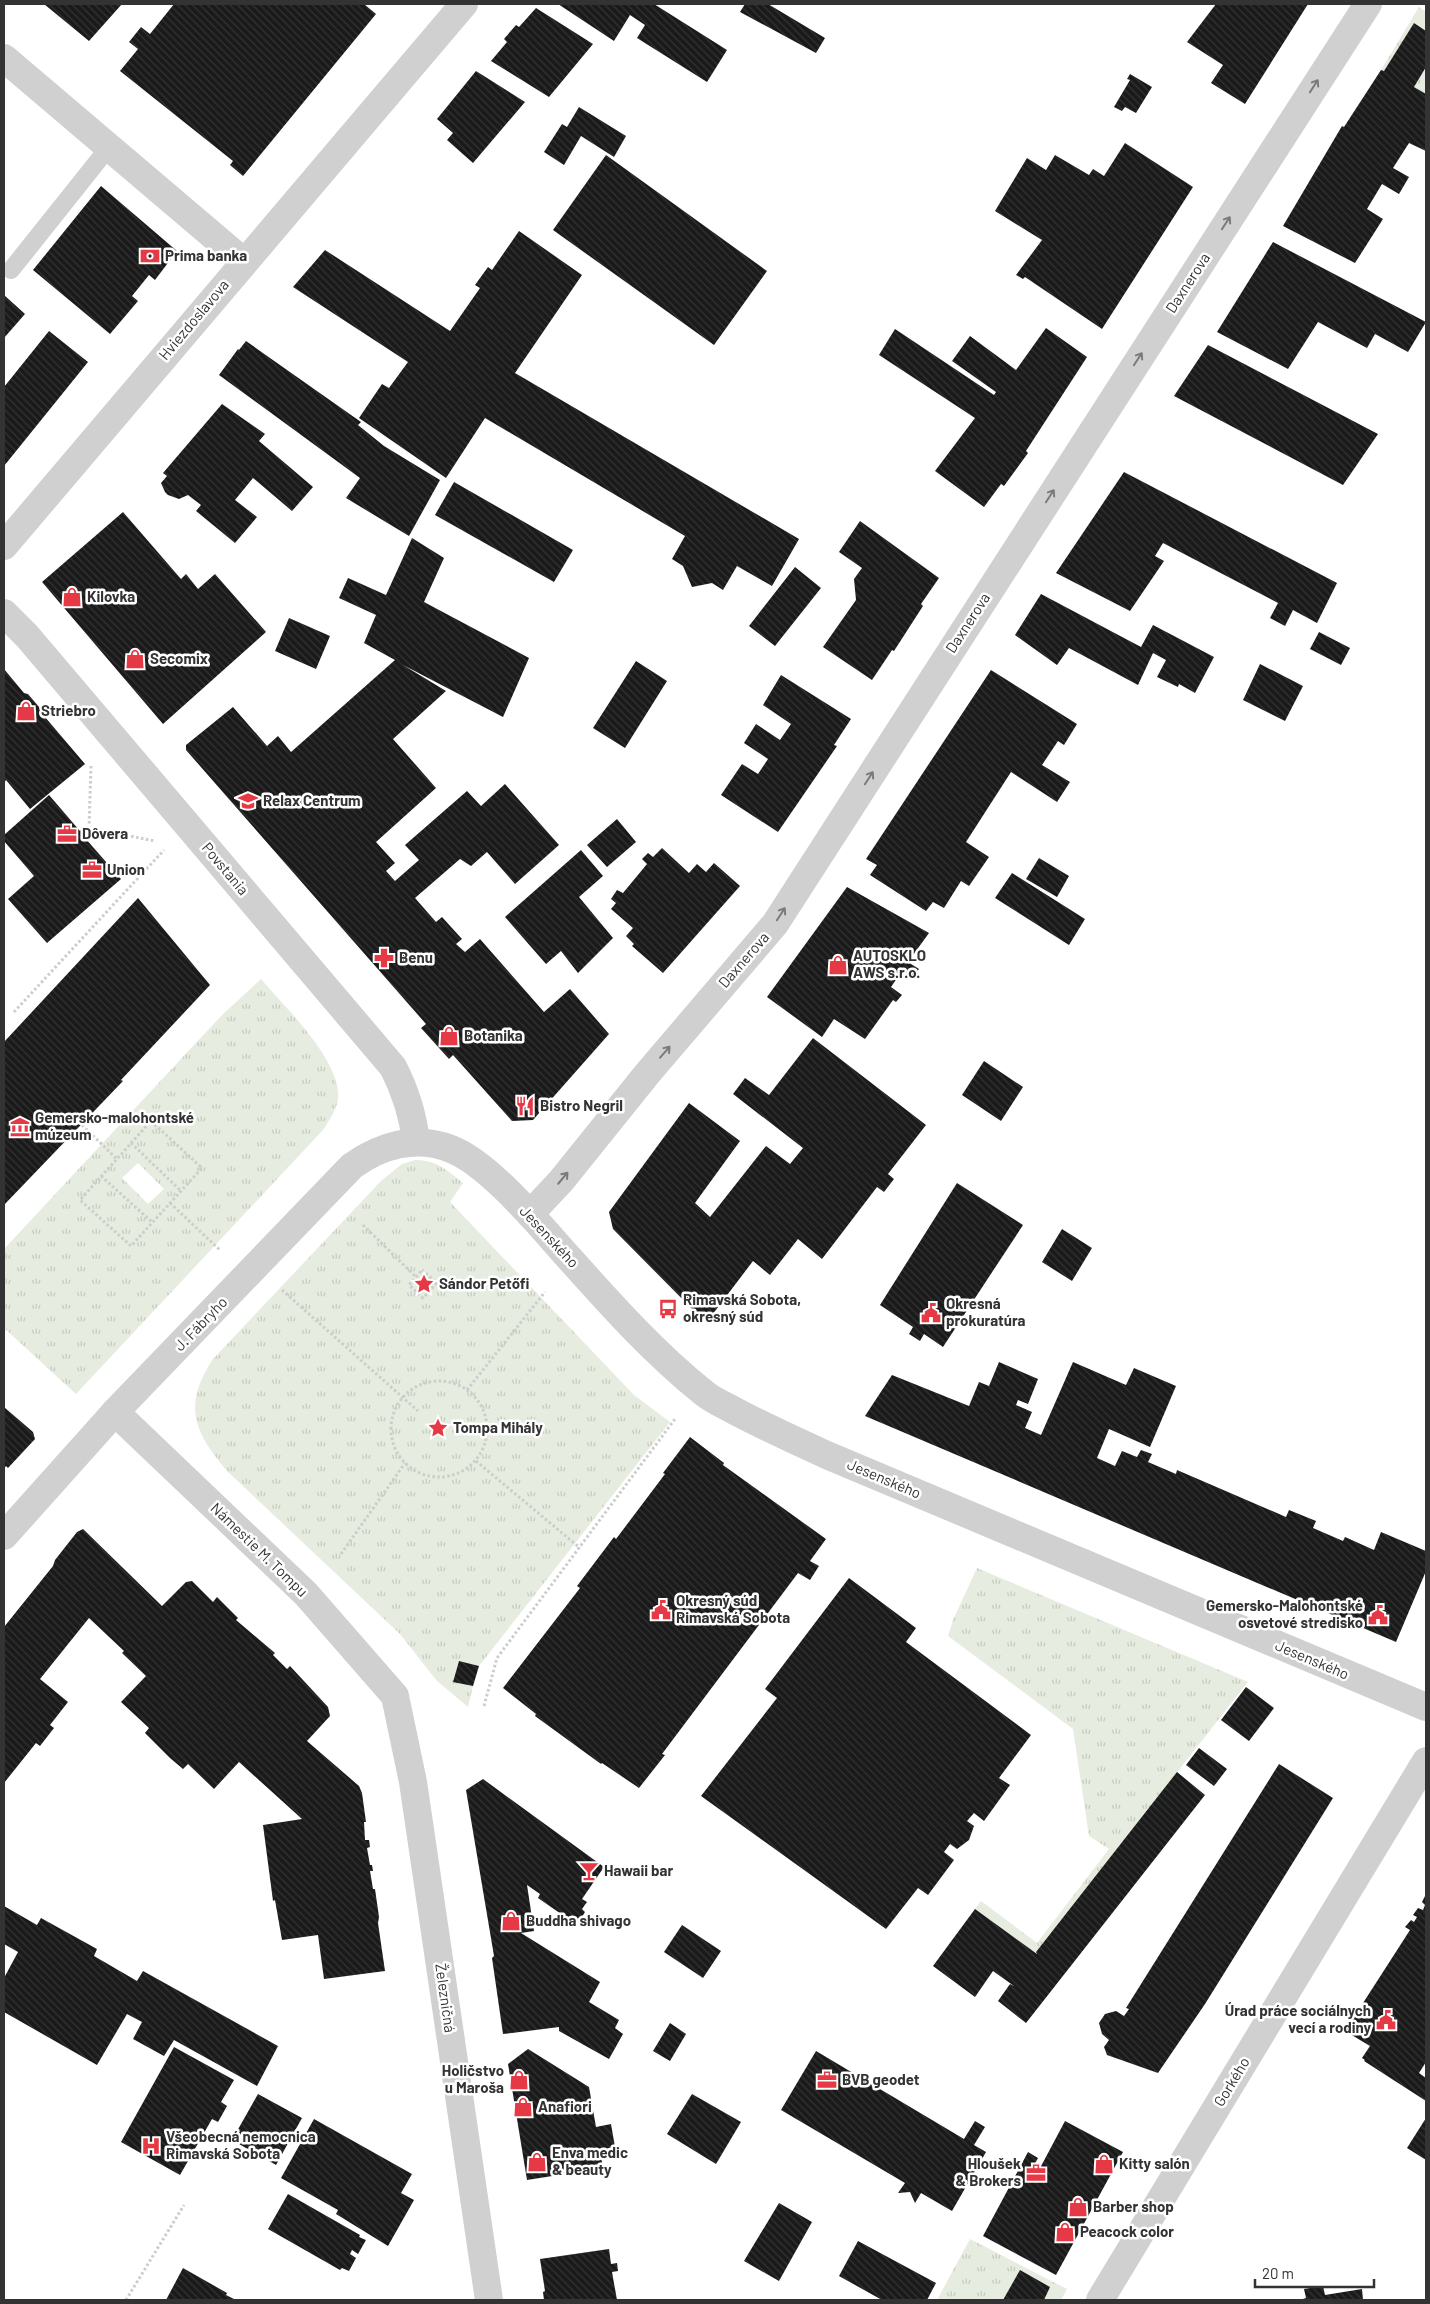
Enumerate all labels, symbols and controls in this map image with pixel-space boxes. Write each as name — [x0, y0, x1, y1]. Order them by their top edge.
one-way arrow — [1310, 80, 1320, 94]
one-way arrow — [1221, 216, 1232, 230]
bank icon: Prima banka — [139, 245, 161, 267]
place label: Prima banka — [165, 246, 247, 264]
street label: Daxnerova — [1161, 249, 1213, 316]
street label: Hviezdoslavova — [154, 275, 232, 363]
one-way arrow — [1133, 353, 1143, 367]
one-way arrow — [1045, 489, 1055, 503]
shop icon: Kilovka — [61, 586, 83, 608]
place label: Kilovka — [87, 587, 135, 605]
street label: Daxnerova — [941, 589, 993, 656]
shop icon: Secomix — [124, 648, 146, 670]
place label: Secomix — [150, 649, 208, 667]
shop icon: Striebro — [15, 700, 37, 722]
place label: Striebro — [41, 701, 96, 719]
one-way arrow — [864, 771, 874, 785]
school or university icon: Relax Centrum — [237, 790, 259, 812]
place label: Relax Centrum — [263, 791, 361, 809]
office icon: Dôvera — [56, 823, 78, 845]
place label: Dôvera — [82, 824, 128, 842]
street label: Povstania — [199, 838, 253, 898]
office icon: Union — [81, 859, 103, 881]
place label: Union — [107, 860, 145, 878]
one-way arrow — [776, 908, 786, 922]
street label: Daxnerova — [714, 928, 772, 991]
place label: AUTOSKLO AWS s.r.o. — [853, 946, 926, 981]
pharmacy icon: Benu — [373, 947, 395, 969]
place label: Benu — [399, 948, 433, 966]
shop icon: AUTOSKLO AWS s.r.o. — [827, 954, 849, 976]
shop icon: Botanika — [438, 1025, 460, 1047]
place label: Botanika — [464, 1026, 523, 1044]
one-way arrow — [660, 1046, 671, 1059]
restaurant icon: Bistro Negril — [514, 1095, 536, 1117]
place label: Bistro Negril — [540, 1096, 623, 1114]
place label: Gemersko-malohontské múzeum — [35, 1108, 194, 1143]
museum icon: Gemersko-malohontské múzeum — [9, 1116, 31, 1138]
one-way arrow — [557, 1172, 568, 1185]
street label: Jesenského — [516, 1202, 583, 1271]
place icon: Sándor Petőfi — [413, 1273, 435, 1295]
place label: Sándor Petőfi — [439, 1274, 529, 1292]
place label: Rimavská Sobota, okresný súd — [683, 1290, 801, 1325]
street label: J. Fábryho — [170, 1292, 231, 1354]
place label: Okresná prokuratúra — [946, 1294, 1026, 1329]
bus stop icon: Rimavská Sobota, okresný súd — [657, 1298, 679, 1320]
public building icon: Okresná prokuratúra — [920, 1302, 942, 1324]
place icon: Tompa Mihály — [427, 1417, 449, 1439]
place label: Tompa Mihály — [453, 1418, 543, 1436]
street label: Jesenského — [845, 1454, 924, 1502]
street label: Námestie M. Tompu — [208, 1498, 312, 1600]
place label: Okresný súd Rimavská Sobota — [676, 1591, 790, 1626]
place label: Gemersko-Malohontské osvetové stredisko — [1206, 1596, 1363, 1631]
public building icon: Okresný súd Rimavská Sobota — [650, 1599, 672, 1621]
public building icon: Gemersko-Malohontské osvetové stredisko — [1367, 1604, 1389, 1626]
street label: Jesenského — [1273, 1635, 1352, 1683]
bar icon: Hawaii bar — [578, 1860, 600, 1882]
place label: Hawaii bar — [604, 1861, 673, 1879]
shop icon: Buddha shivago — [500, 1910, 522, 1932]
place label: Buddha shivago — [526, 1911, 631, 1929]
street label: Železničná — [432, 1962, 460, 2034]
place label: Úrad práce sociálnych vecí a rodiny — [1225, 2001, 1371, 2036]
public building icon: Úrad práce sociálnych vecí a rodiny — [1375, 2009, 1397, 2031]
street label: Gorkého — [1209, 2054, 1253, 2109]
place label: Holičstvo u Maroša — [442, 2061, 504, 2096]
shop icon: Holičstvo u Maroša — [508, 2069, 530, 2091]
office icon: BVB geodet — [816, 2069, 838, 2091]
place label: BVB geodet — [842, 2070, 920, 2088]
shop icon: Anafiori — [512, 2096, 534, 2118]
place label: Anafiori — [538, 2097, 592, 2115]
place label: Všeobecná nemocnica Rimavská Sobota — [166, 2127, 316, 2162]
hospital icon: Všeobecná nemocnica Rimavská Sobota — [140, 2135, 162, 2157]
place label: Enva medic & beauty — [552, 2143, 628, 2178]
shop icon: Enva medic & beauty — [526, 2151, 548, 2173]
shop icon: Kitty salón — [1093, 2153, 1115, 2175]
place label: Hloušek & Brokers — [956, 2154, 1021, 2189]
place label: Kitty salón — [1119, 2154, 1190, 2172]
office icon: Hloušek & Brokers — [1025, 2162, 1047, 2184]
shop icon: Barber shop — [1067, 2196, 1089, 2218]
place label: Barber shop — [1093, 2197, 1174, 2215]
shop icon: Peacock color — [1054, 2221, 1076, 2243]
place label: Peacock color — [1080, 2222, 1174, 2240]
scale bar — [1255, 2256, 1374, 2288]
text: 20 m — [1262, 2264, 1294, 2282]

